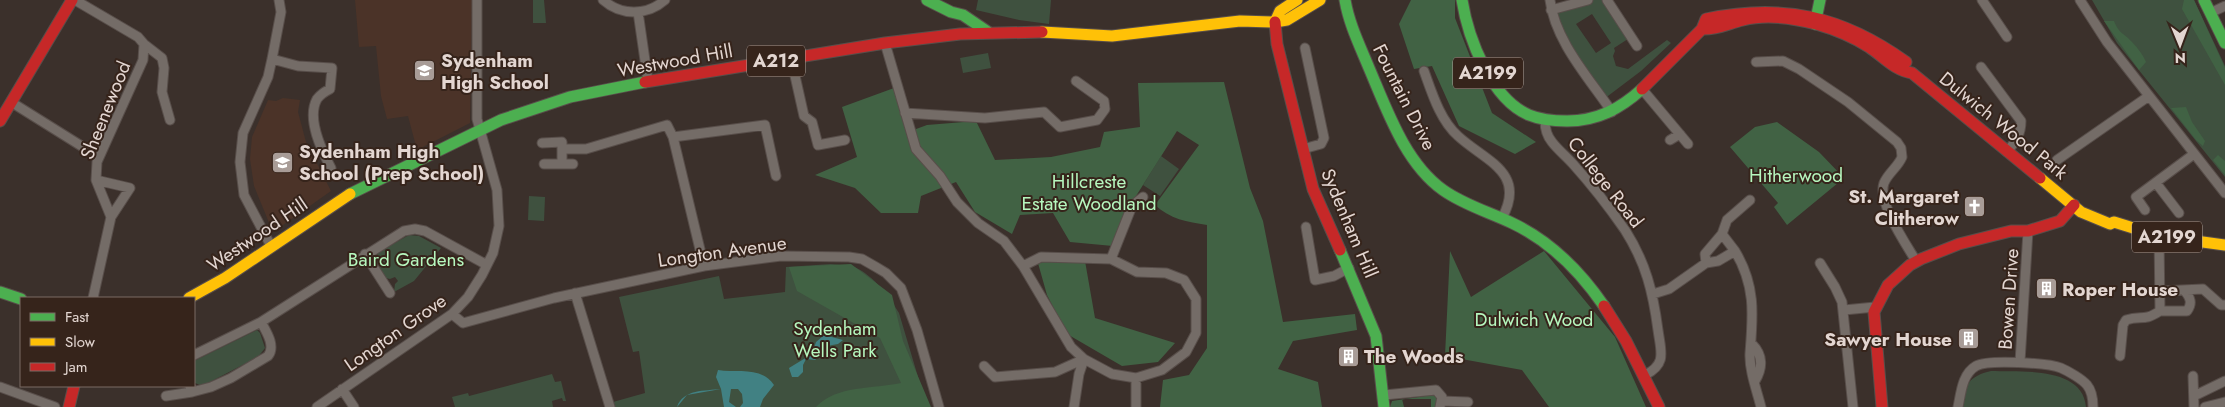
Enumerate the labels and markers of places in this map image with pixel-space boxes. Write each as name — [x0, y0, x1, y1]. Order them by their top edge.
place label: Sydenham High School — [441, 47, 549, 96]
school or university icon: Sydenham High School — [413, 59, 437, 83]
place label: Sydenham High School (Prep School) — [299, 138, 484, 187]
school or university icon: Sydenham High School (Prep School) — [271, 150, 295, 174]
place label: St. Margaret Clitherow — [1848, 183, 1960, 232]
church icon: St. Margaret Clitherow — [1963, 195, 1987, 219]
place label: Roper House — [2062, 276, 2178, 303]
building icon: Roper House — [2034, 277, 2058, 301]
place label: Sawyer House — [1824, 326, 1952, 353]
building icon: Sawyer House — [1956, 327, 1980, 351]
place label: The Woods — [1364, 343, 1464, 370]
building icon: The Woods — [1336, 344, 1360, 368]

